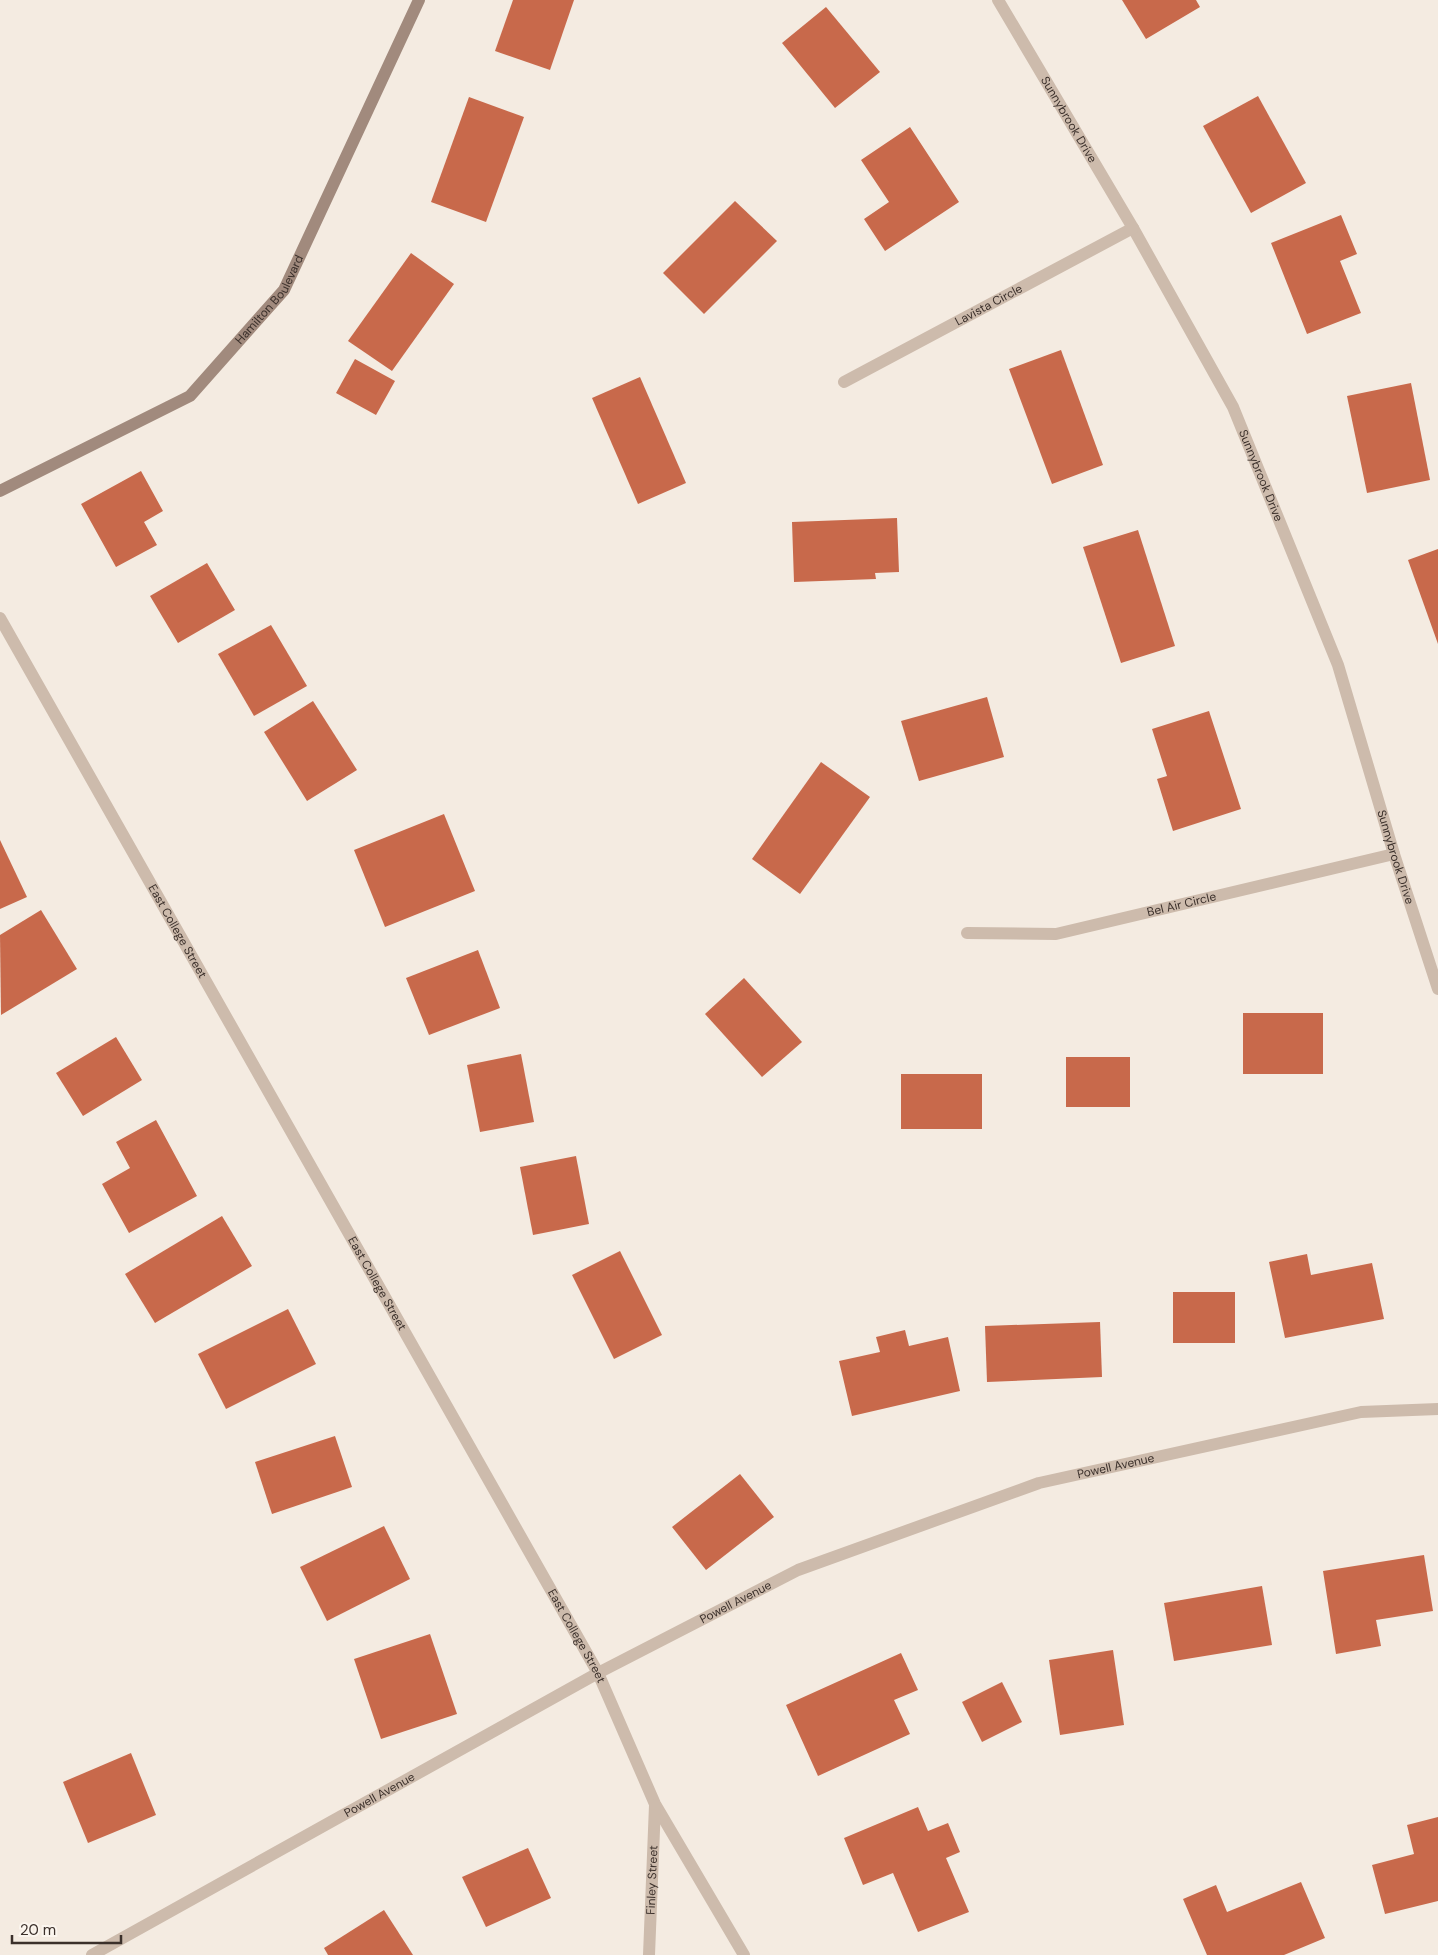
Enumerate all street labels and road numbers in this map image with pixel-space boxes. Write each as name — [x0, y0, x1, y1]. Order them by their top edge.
street label: Sunnybrook Drive — [1037, 73, 1101, 166]
street label: Hamilton Boulevard — [232, 252, 307, 348]
street label: Lavista Circle — [952, 280, 1025, 329]
street label: Sunnybrook Drive — [1235, 427, 1287, 524]
street label: Sunnybrook Drive — [1373, 808, 1418, 906]
street label: East College Street — [145, 881, 211, 981]
street label: Bel Air Circle — [1145, 888, 1218, 920]
street label: East College Street — [344, 1234, 410, 1334]
street label: Powell Avenue — [1076, 1450, 1156, 1482]
street label: Powell Avenue — [697, 1577, 774, 1627]
street label: East College Street — [544, 1586, 609, 1686]
street label: Powell Avenue — [341, 1769, 418, 1821]
street label: Finley Street — [643, 1845, 661, 1915]

